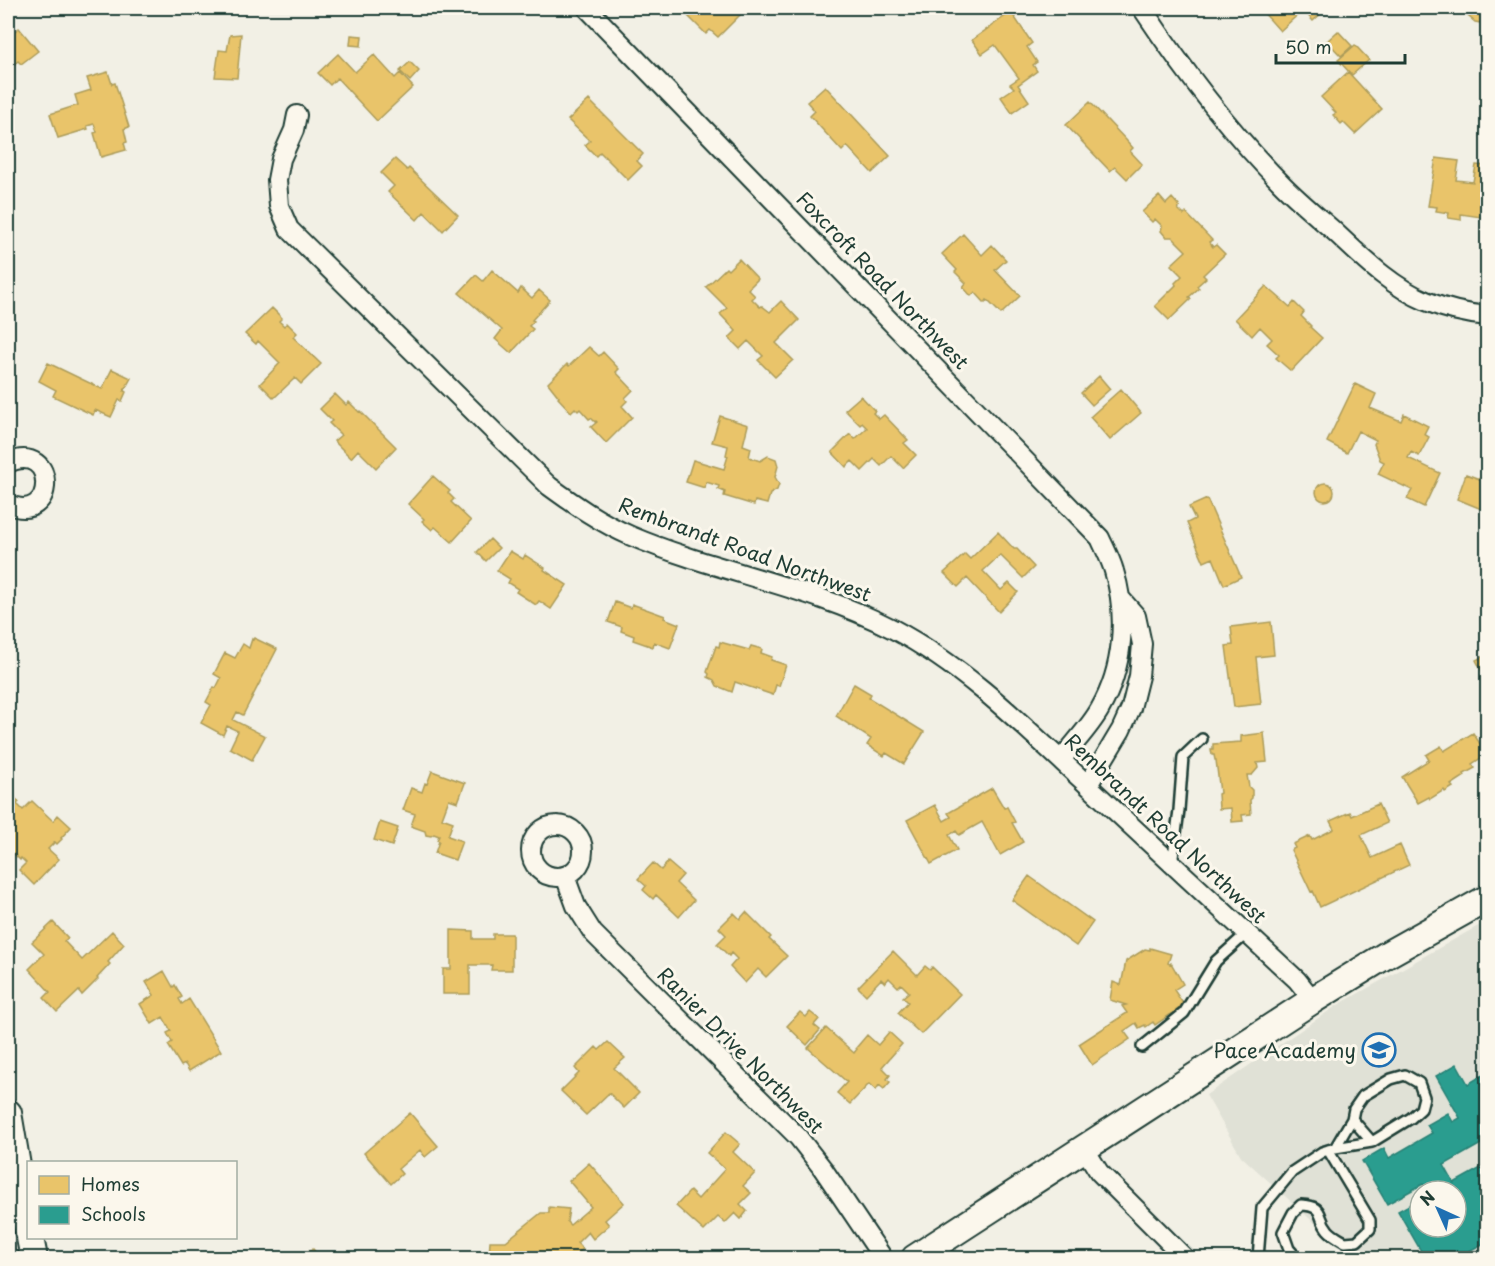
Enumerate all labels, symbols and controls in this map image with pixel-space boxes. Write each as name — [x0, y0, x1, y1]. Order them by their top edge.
scale bar — [1276, 27, 1405, 65]
text: 50 m — [1285, 33, 1332, 60]
street label: Foxcroft Road Northwest — [790, 184, 976, 376]
street label: Rembrandt Road Northwest — [614, 489, 876, 609]
street label: Rembrandt Road Northwest — [1058, 726, 1274, 930]
street label: Ranier Drive Northwest — [651, 960, 831, 1140]
school or university icon: Pace Academy — [1361, 1032, 1397, 1068]
place label: Pace Academy — [1213, 1035, 1356, 1065]
legend — [27, 1161, 237, 1239]
text: Homes — [81, 1170, 139, 1197]
north arrow — [1408, 1179, 1468, 1239]
text: N — [1414, 1185, 1440, 1211]
text: Schools — [81, 1200, 146, 1227]

